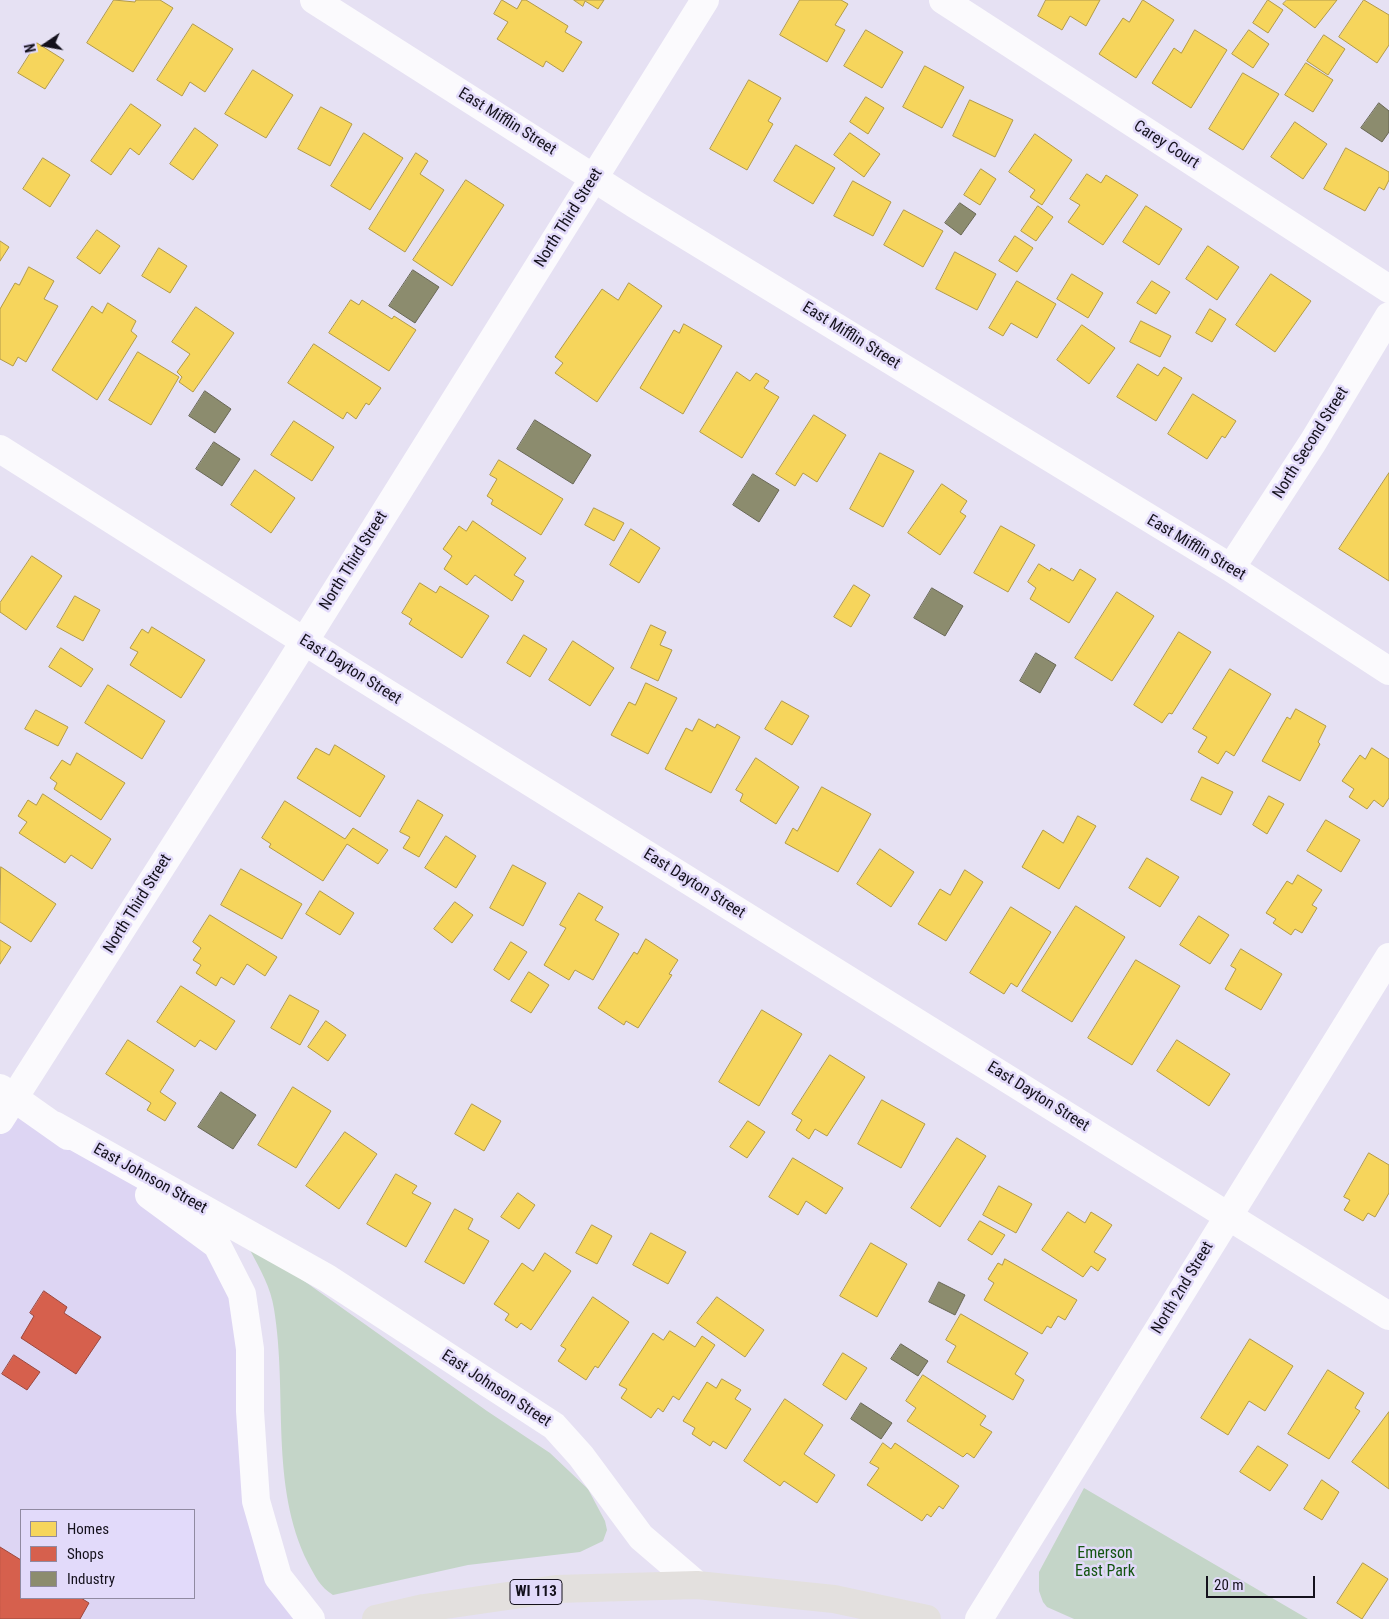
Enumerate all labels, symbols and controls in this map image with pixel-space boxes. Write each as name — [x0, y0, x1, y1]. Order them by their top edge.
north arrow — [20, 20, 70, 70]
text: N — [22, 42, 39, 54]
street label: East Mifflin Street — [455, 84, 559, 160]
street label: Carey Court — [1130, 117, 1202, 173]
street label: North Third Street — [531, 165, 607, 271]
street label: East Mifflin Street — [799, 298, 903, 374]
street label: North Second Street — [1269, 384, 1353, 502]
street label: North Third Street — [316, 508, 392, 614]
street label: East Mifflin Street — [1143, 511, 1249, 585]
street label: East Dayton Street — [296, 631, 404, 709]
street label: East Dayton Street — [640, 845, 748, 923]
street label: North Third Street — [100, 851, 176, 957]
street label: East Dayton Street — [984, 1058, 1092, 1136]
street label: East Johnson Street — [90, 1140, 210, 1218]
street label: North 2nd Street — [1148, 1238, 1218, 1338]
street label: East Johnson Street — [438, 1346, 554, 1432]
legend — [20, 1509, 195, 1599]
text: Homes — [67, 1520, 109, 1538]
park label: Emerson East Park — [1075, 1544, 1135, 1582]
text: Shops — [67, 1545, 104, 1563]
scale bar — [1209, 1566, 1318, 1598]
text: Industry — [67, 1570, 115, 1588]
text: 20 m — [1214, 1576, 1244, 1594]
road number: WI 113 — [510, 1580, 562, 1604]

